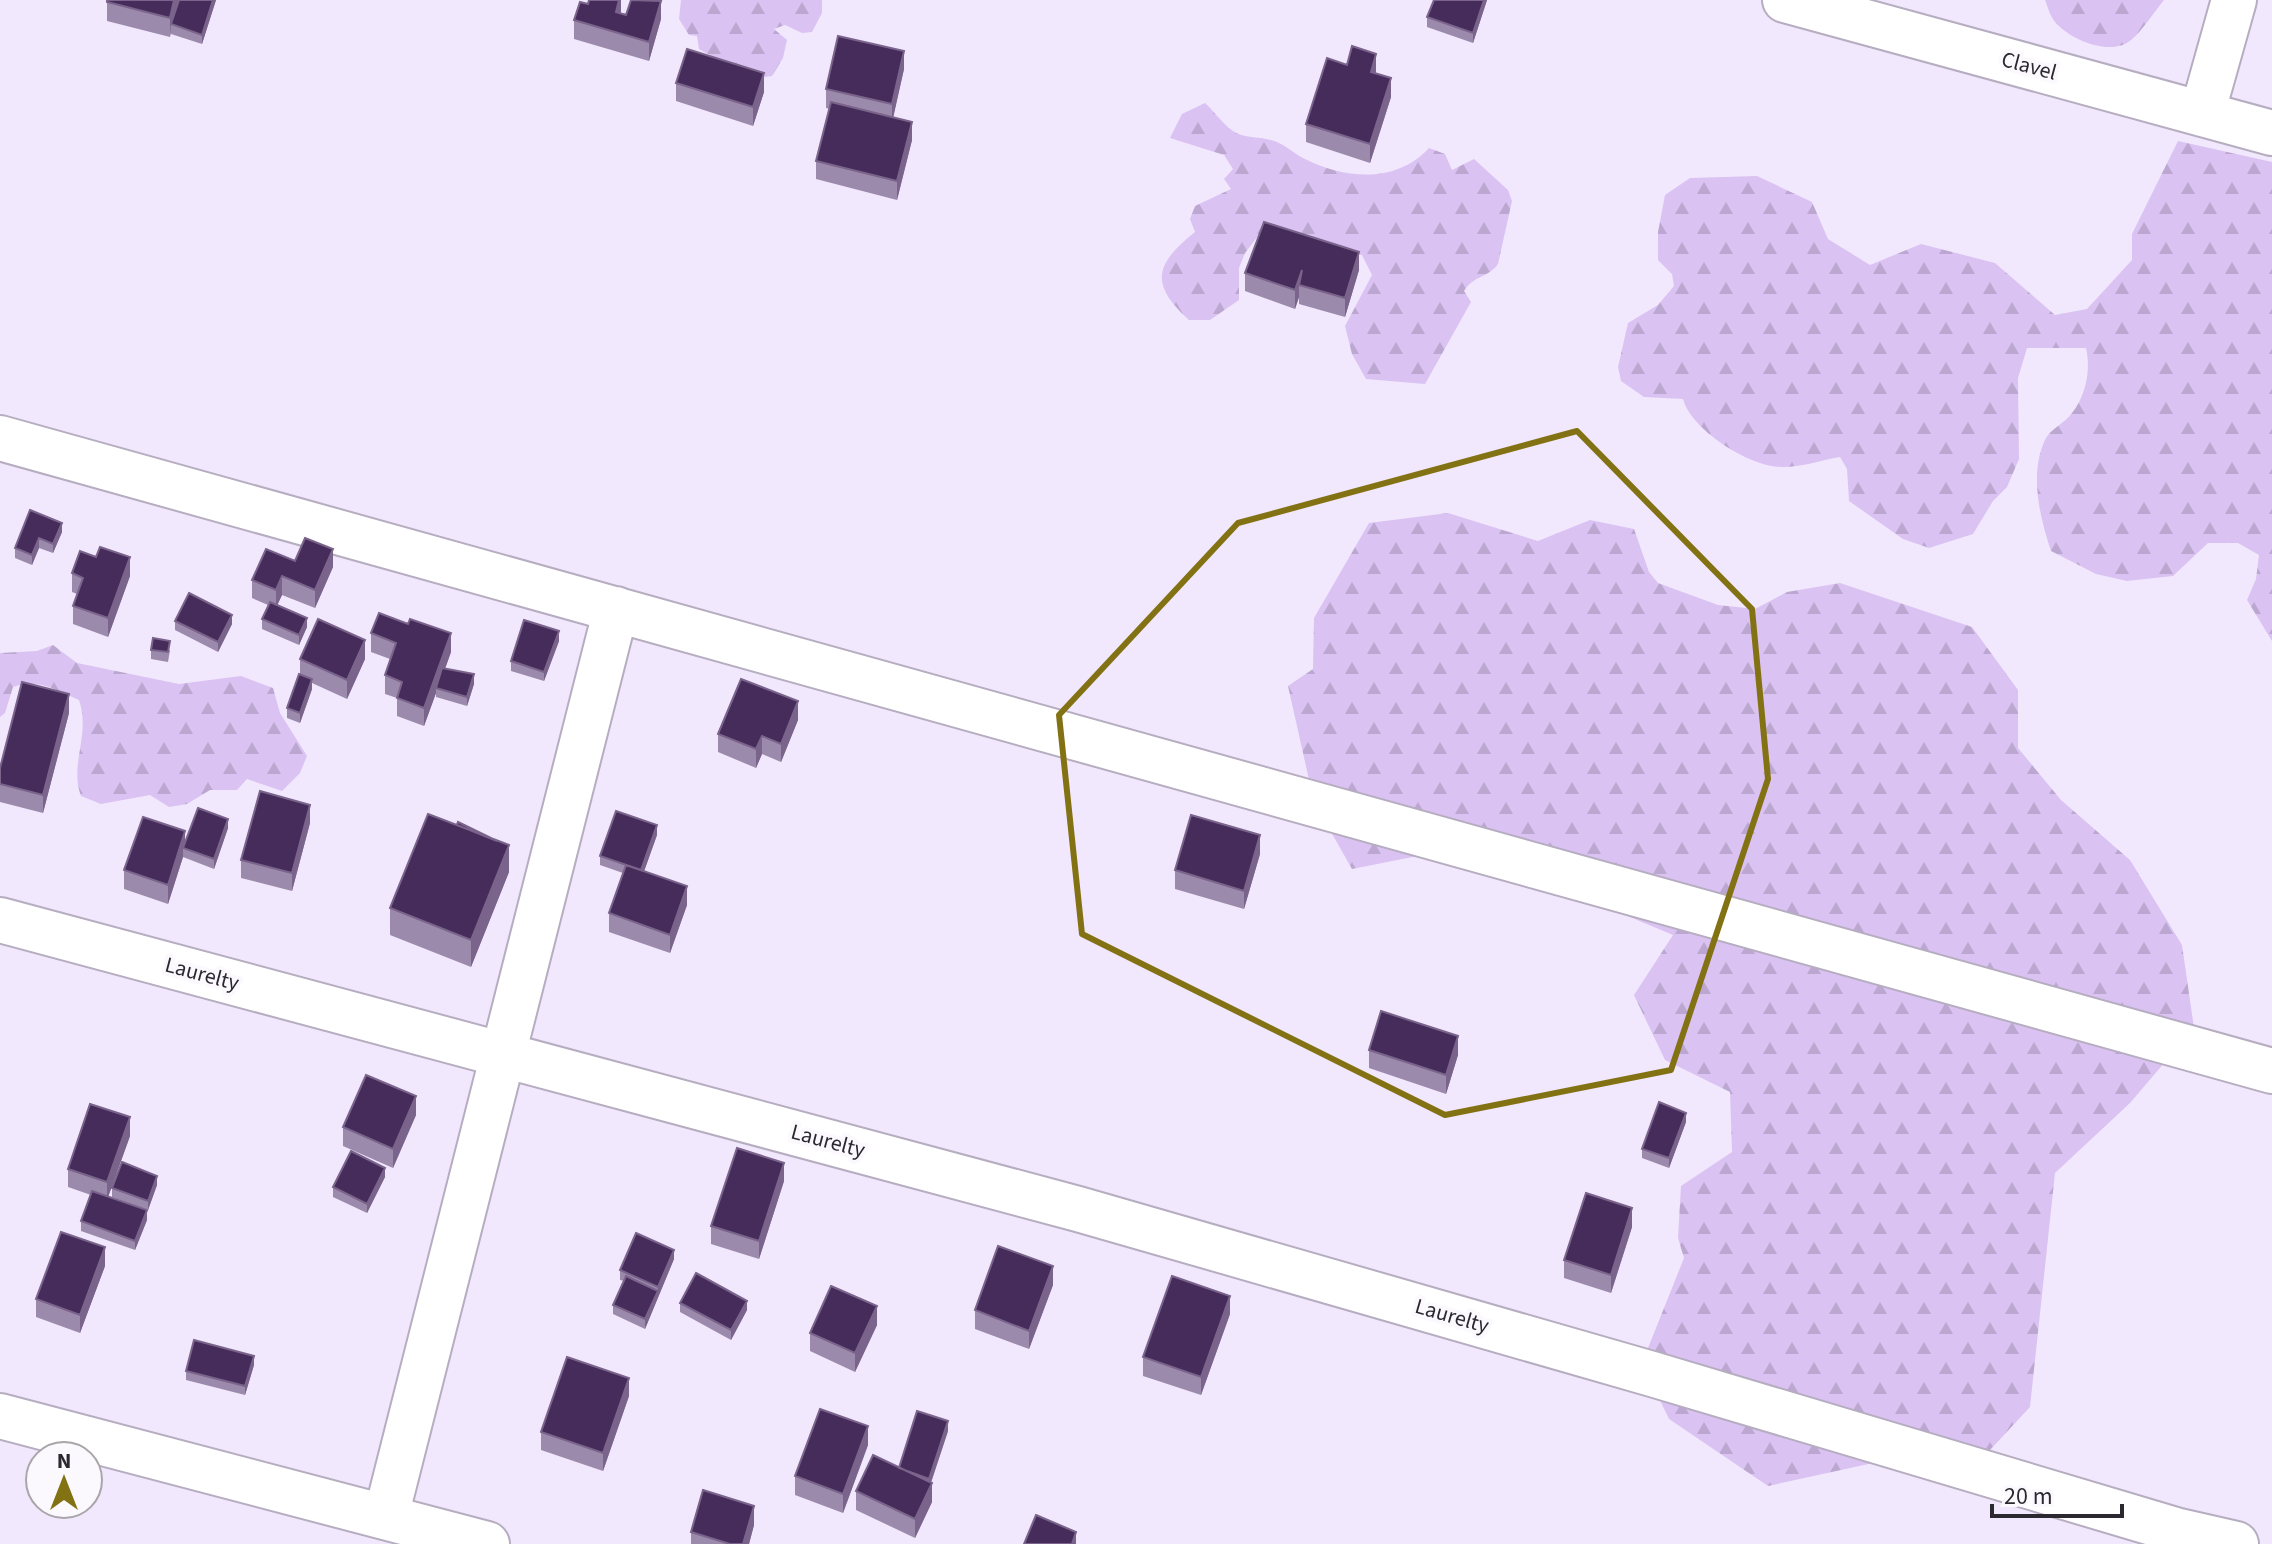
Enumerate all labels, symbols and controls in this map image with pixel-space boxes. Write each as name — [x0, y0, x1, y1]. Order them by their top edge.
street label: Clavel — [1998, 43, 2060, 89]
street label: Laurelty — [161, 949, 243, 999]
street label: Laurelty — [787, 1116, 869, 1166]
street label: Laurelty — [1411, 1290, 1493, 1342]
north arrow — [24, 1440, 104, 1520]
text: N — [57, 1445, 71, 1477]
scale bar — [1992, 1468, 2122, 1518]
text: 20 m — [2004, 1479, 2053, 1514]

